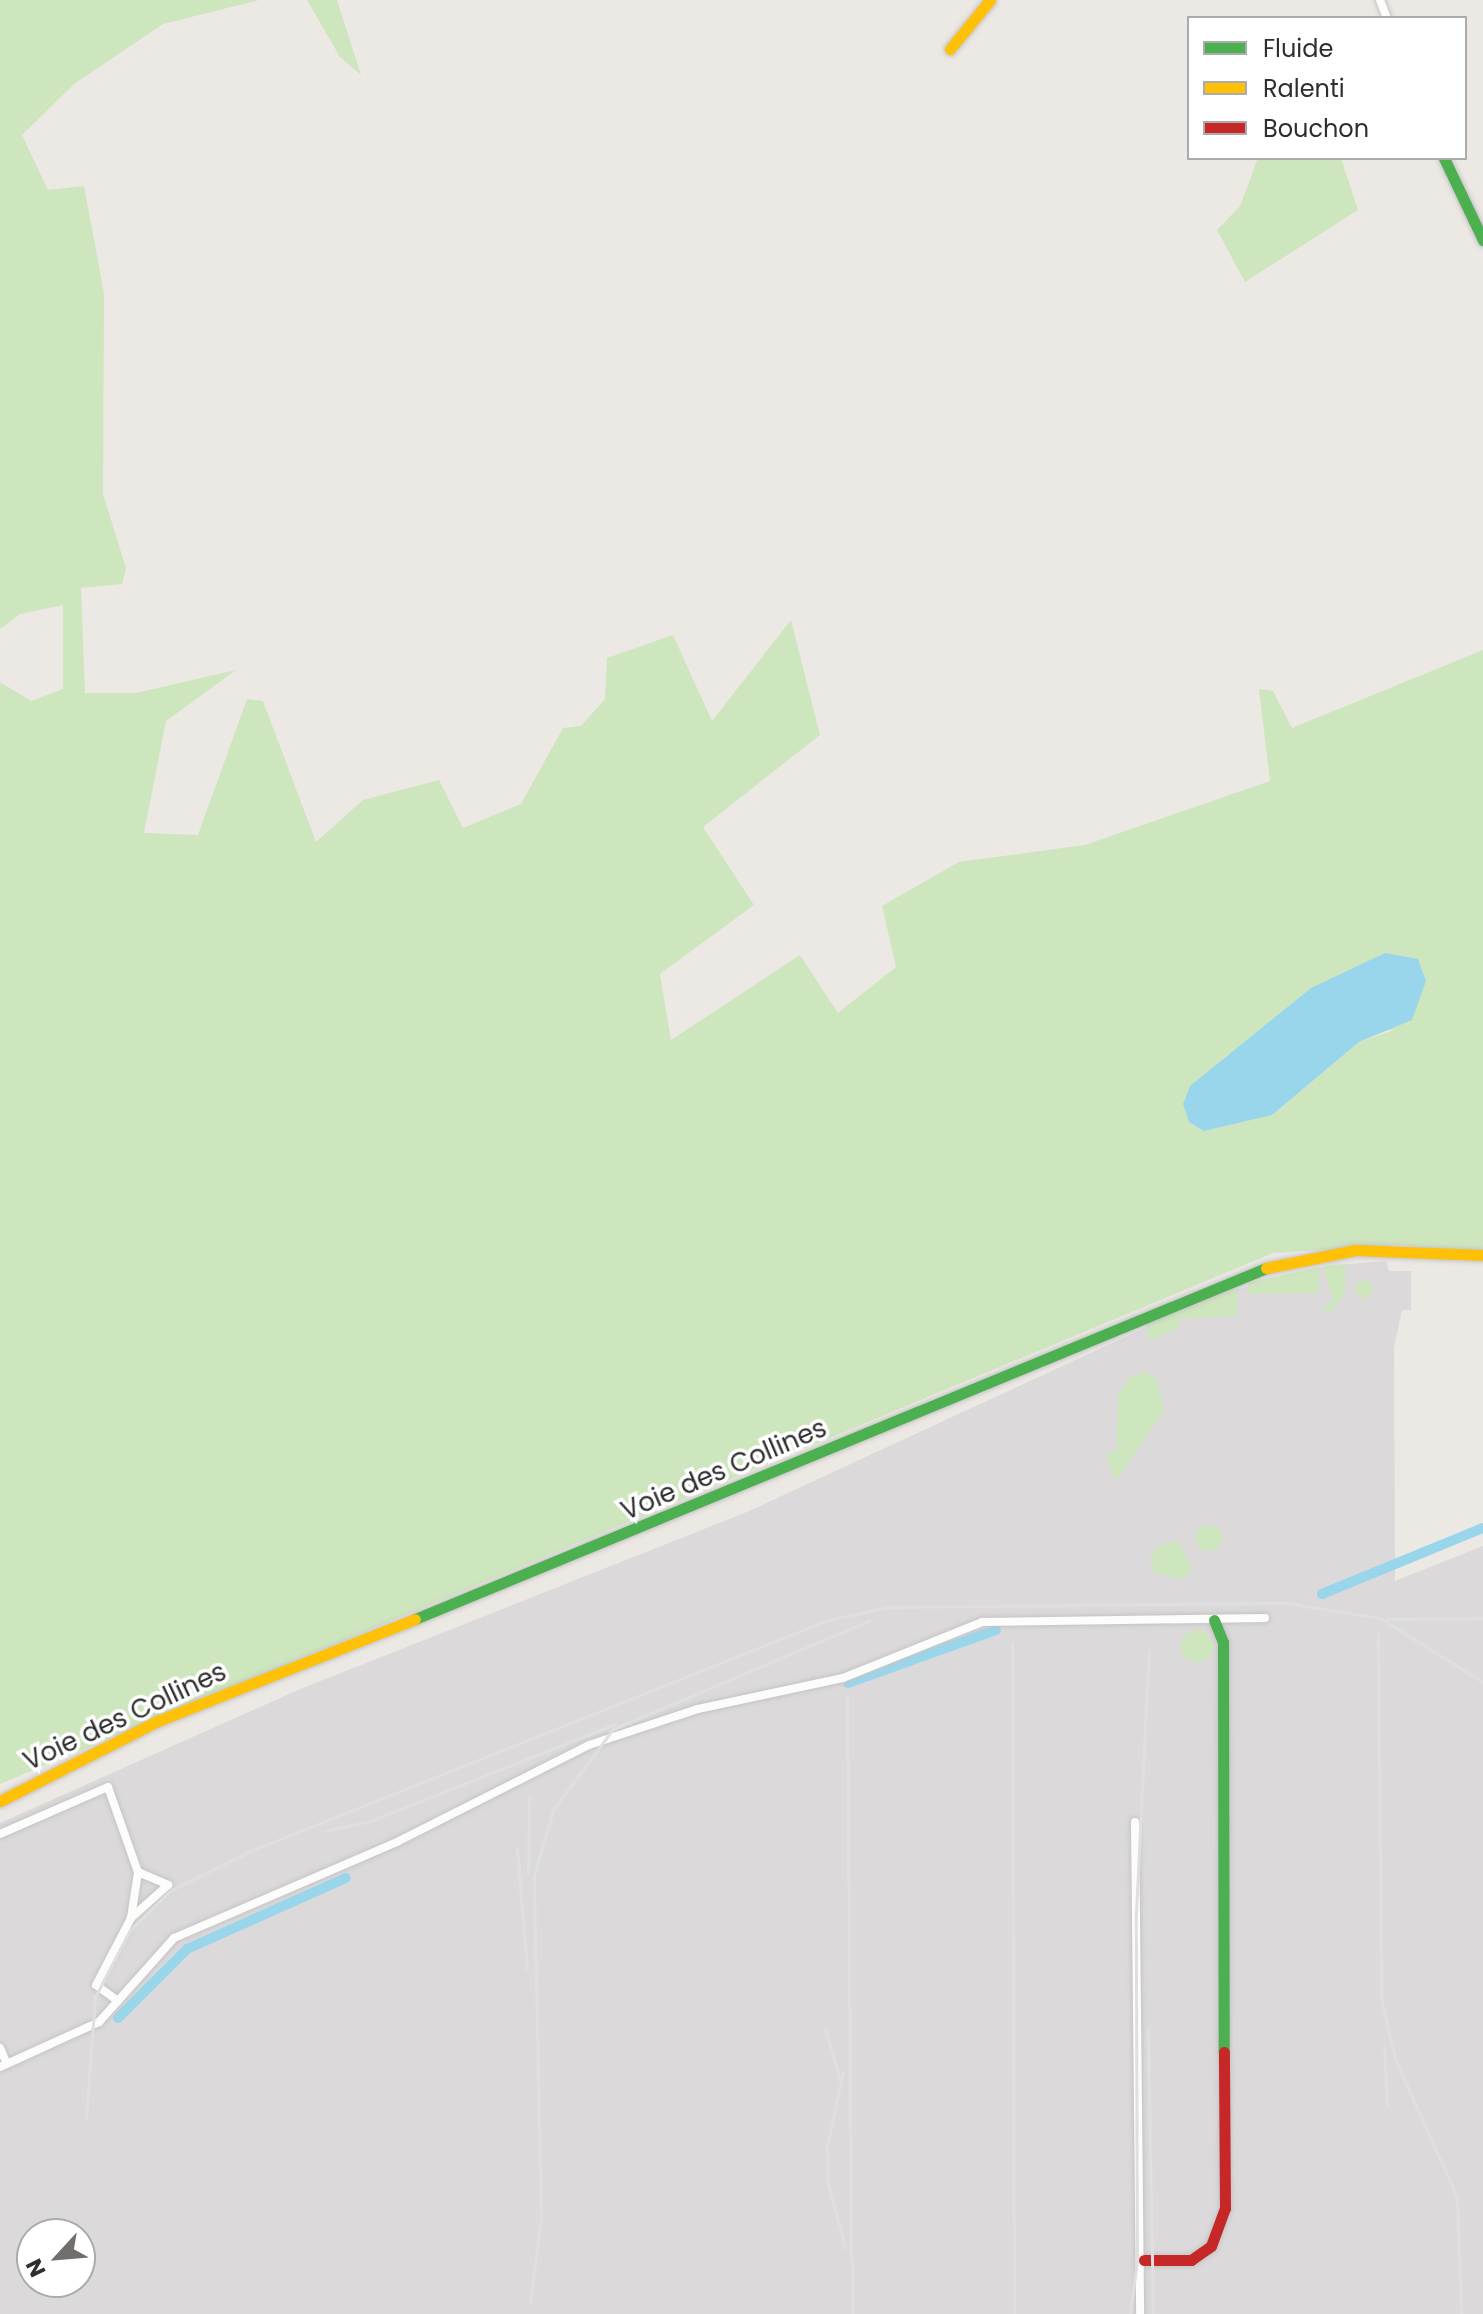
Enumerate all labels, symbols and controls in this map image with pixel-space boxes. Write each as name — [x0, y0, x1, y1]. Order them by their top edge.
legend — [1187, 16, 1467, 160]
text: Fluide — [1263, 32, 1333, 65]
text: Ralenti — [1263, 72, 1345, 105]
text: Bouchon — [1263, 112, 1369, 145]
street label: Voie des Collines — [617, 1413, 831, 1527]
street label: Voie des Collines — [19, 1656, 231, 1778]
north arrow — [16, 2218, 96, 2298]
text: N — [18, 2254, 53, 2282]

